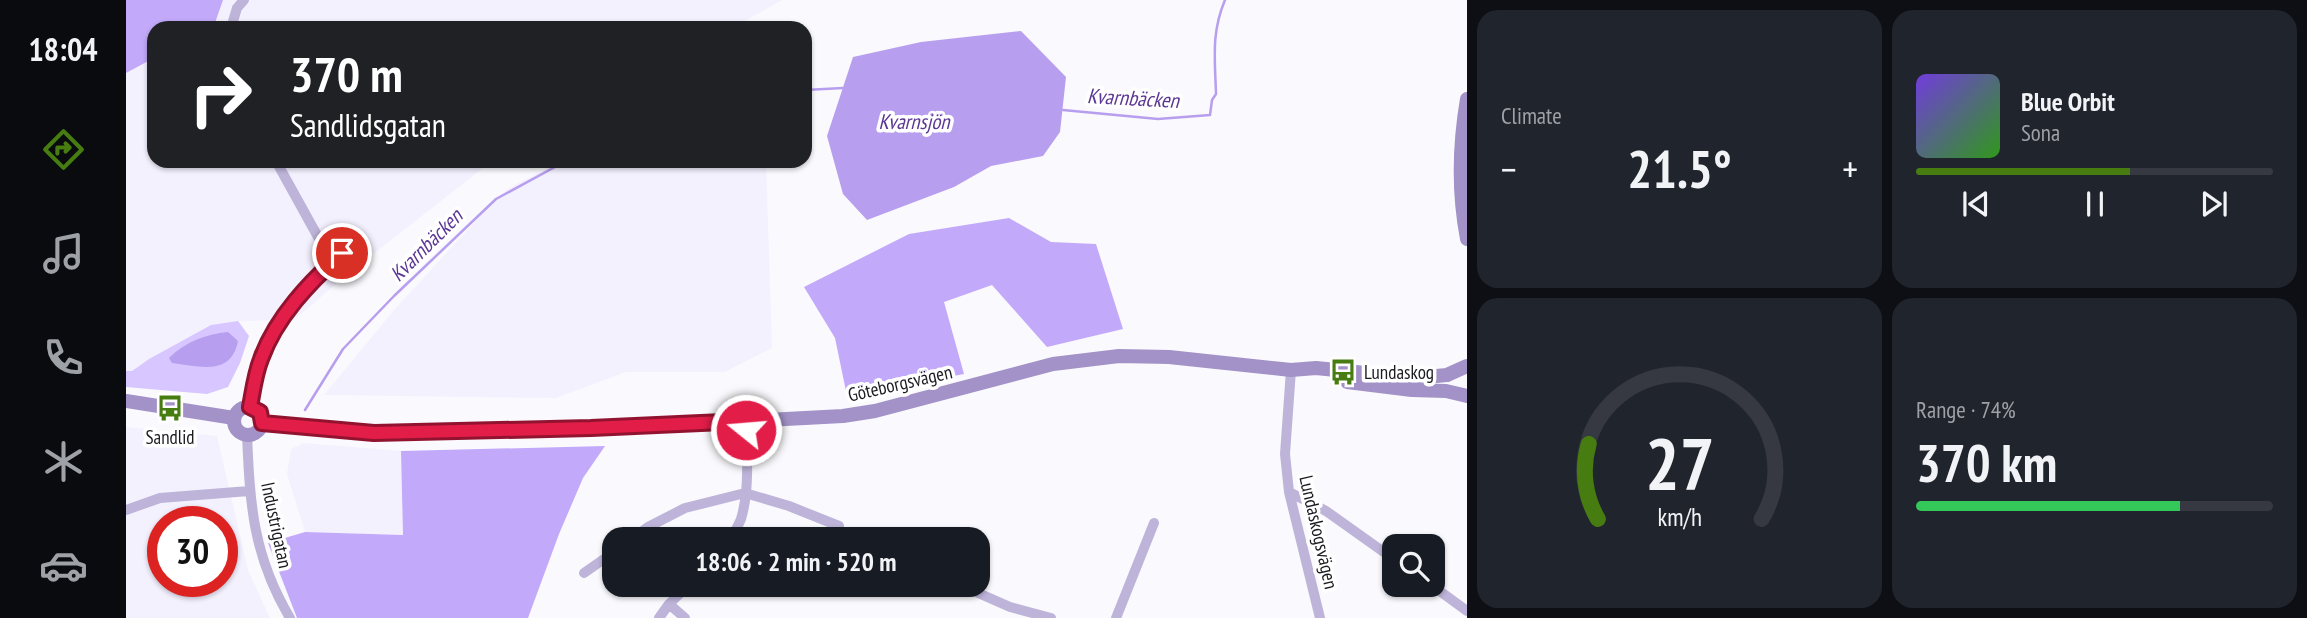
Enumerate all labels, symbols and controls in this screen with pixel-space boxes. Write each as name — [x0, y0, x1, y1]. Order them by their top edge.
text: 18:04 — [28, 28, 98, 70]
text: 370 m — [290, 42, 403, 106]
icon: right — [175, 49, 266, 140]
water label: Kvarnbäcken — [1086, 82, 1181, 114]
text: Blue Orbit — [2021, 85, 2115, 118]
text: Climate — [1501, 101, 1562, 130]
text: Sandlidsgatan — [290, 104, 446, 146]
water label: Kvarnsjön — [879, 108, 951, 135]
text: Sona — [2021, 118, 2060, 147]
icon: directions — [39, 125, 88, 174]
text: 21.5° — [1627, 135, 1732, 202]
text: − — [1501, 144, 1517, 193]
text: + — [1842, 144, 1858, 193]
icon: previous — [1957, 185, 1995, 223]
icon: pause — [2076, 185, 2114, 223]
icon: next — [2195, 185, 2233, 223]
water label: Kvarnbäcken — [384, 202, 469, 287]
pin — [312, 223, 372, 283]
icon: music — [39, 229, 88, 278]
icon: arrive — [323, 234, 361, 272]
icon: phone — [39, 333, 88, 382]
bus stop icon: Lundaskog — [1328, 357, 1358, 387]
street label: Göteborgsvägen — [846, 359, 954, 407]
place label: Lundaskog — [1364, 360, 1434, 384]
bus stop icon: Sandlid — [155, 393, 185, 423]
position arrow — [709, 393, 783, 467]
text: Range · 74% — [1916, 395, 2016, 424]
text: 27 — [1645, 415, 1714, 509]
place label: Sandlid — [145, 425, 195, 449]
text: 370 km — [1916, 429, 2057, 496]
icon: climate — [39, 437, 88, 486]
street label: Lundaskogsvägen — [1294, 473, 1344, 591]
street label: Industrigatan — [256, 480, 298, 570]
text: km/h — [1657, 501, 1702, 533]
speed limit sign: 30 — [147, 506, 238, 597]
map controls — [1382, 534, 1445, 597]
button: search — [1382, 534, 1445, 597]
icon: car — [39, 541, 88, 590]
text: 18:06 · 2 min · 520 m — [696, 545, 896, 578]

